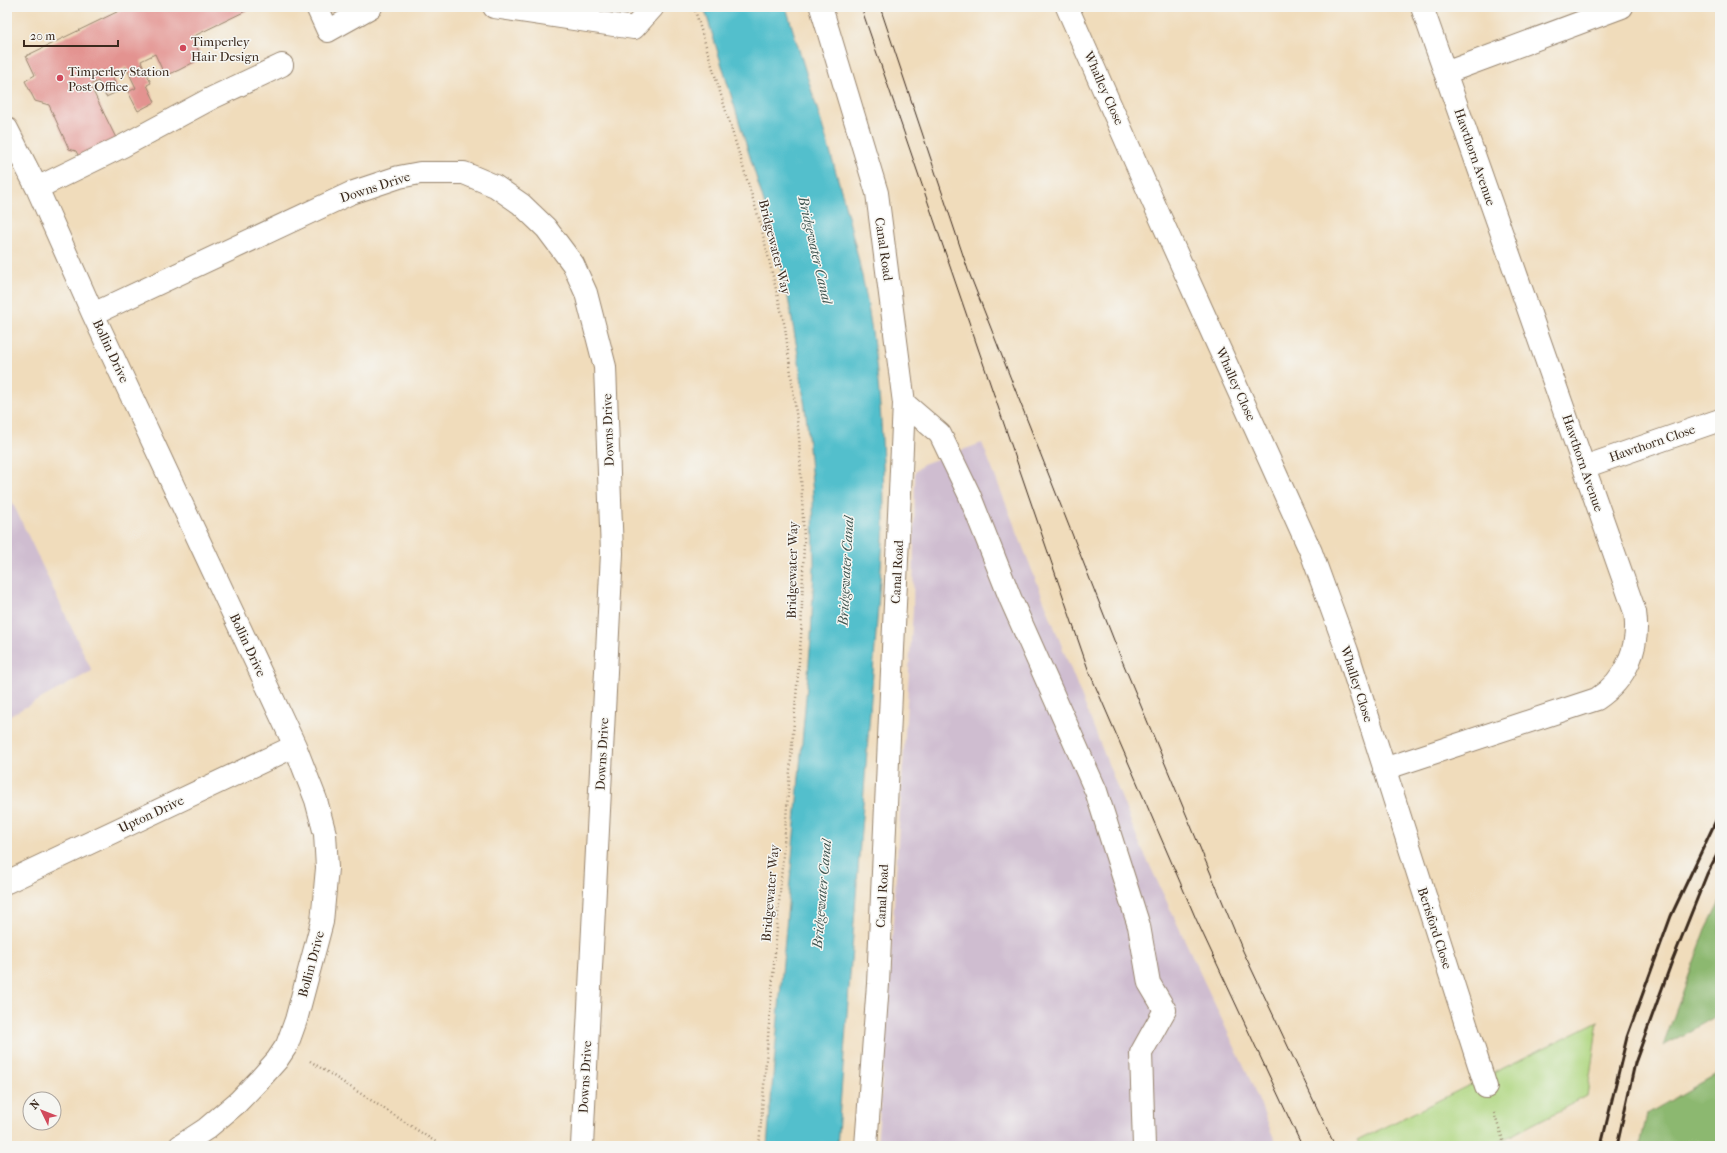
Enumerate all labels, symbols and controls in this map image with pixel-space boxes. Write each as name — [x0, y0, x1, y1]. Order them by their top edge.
scale bar — [24, 22, 118, 48]
text: 20 m — [30, 29, 55, 43]
place label: Timperley Hair Design — [191, 34, 259, 64]
marker: Timperley Hair Design — [178, 43, 188, 53]
street label: Whalley Close — [1081, 48, 1127, 128]
place label: Timperley Station Post Office — [68, 64, 170, 94]
marker: Timperley Station Post Office — [55, 73, 65, 83]
street label: Hawthorn Avenue — [1451, 106, 1499, 208]
street label: Downs Drive — [338, 168, 412, 205]
water label: Bridgewater Canal — [794, 194, 836, 307]
street label: Bridgewater Way — [756, 198, 794, 297]
street label: Canal Road — [872, 216, 896, 282]
street label: Bollin Drive — [90, 317, 132, 386]
street label: Whalley Close — [1213, 344, 1259, 424]
street label: Downs Drive — [599, 393, 617, 467]
street label: Hawthorn Avenue — [1559, 412, 1607, 514]
street label: Hawthorn Close — [1607, 421, 1698, 465]
water label: Bridgewater Canal — [835, 514, 857, 627]
street label: Bridgewater Way — [784, 520, 800, 619]
street label: Canal Road — [888, 539, 906, 604]
street label: Bollin Drive — [227, 611, 269, 680]
street label: Whalley Close — [1337, 643, 1377, 725]
street label: Downs Drive — [593, 717, 611, 791]
street label: Upton Drive — [116, 792, 187, 836]
water label: Bridgewater Canal — [809, 837, 835, 950]
street label: Bridgewater Way — [758, 843, 782, 942]
street label: Canal Road — [873, 863, 891, 928]
street label: Berisford Close — [1415, 885, 1455, 971]
street label: Bollin Drive — [295, 929, 327, 999]
street label: Downs Drive — [576, 1040, 594, 1114]
north arrow — [22, 1091, 62, 1131]
text: N — [27, 1097, 43, 1112]

